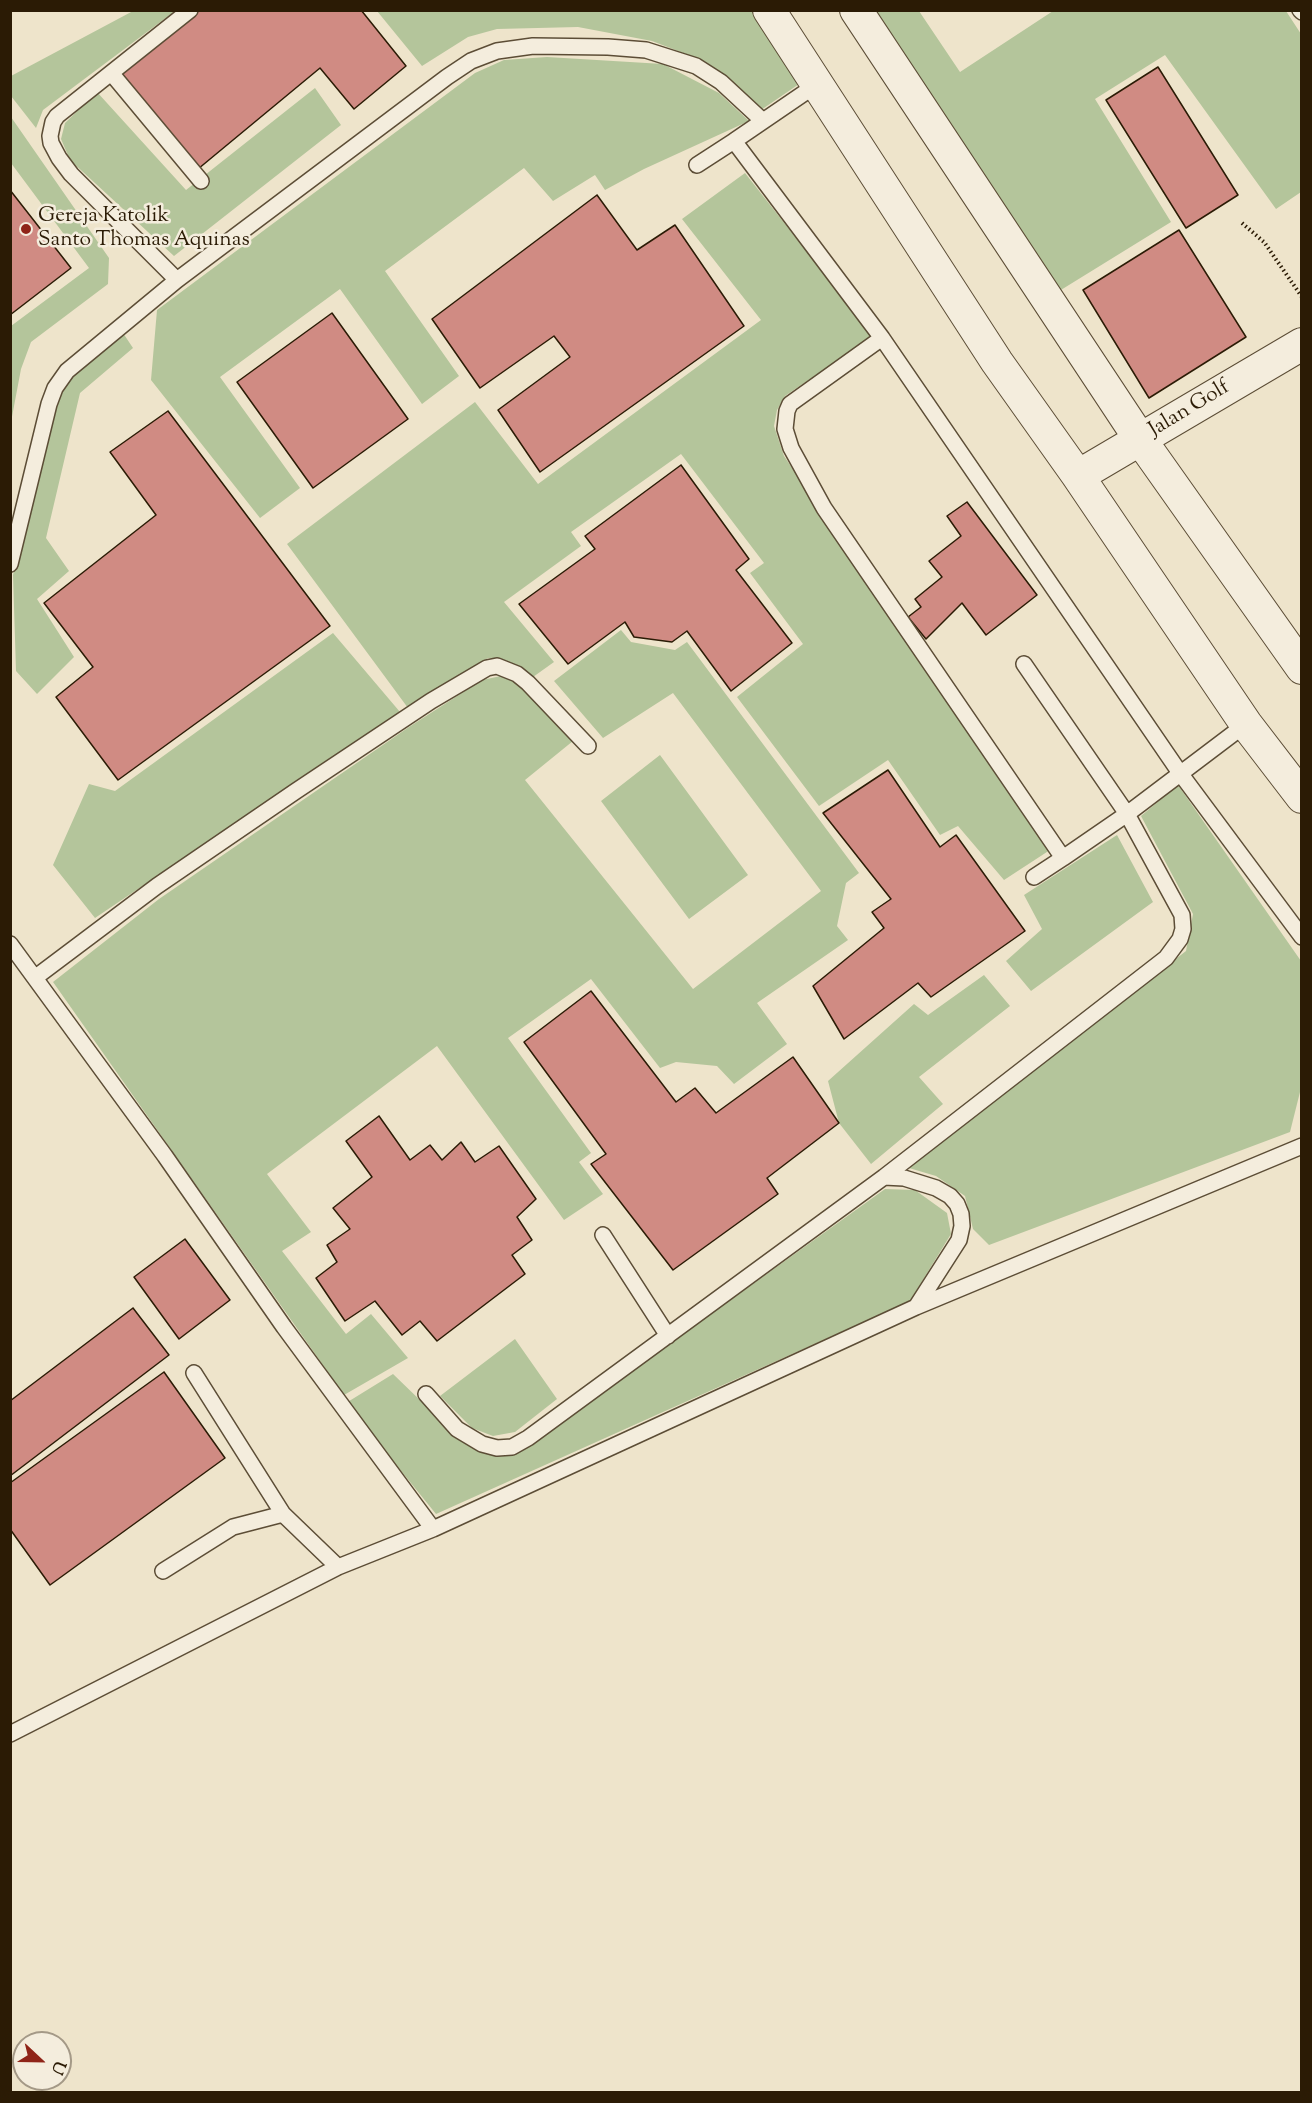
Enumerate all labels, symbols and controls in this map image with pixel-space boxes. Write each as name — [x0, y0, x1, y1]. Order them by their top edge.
place label: Gereja Katolik Santo Thomas Aquinas — [38, 204, 250, 254]
marker: Gereja Katolik Santo Thomas Aquinas — [19, 222, 33, 236]
street label: Jalan Golf — [1145, 376, 1235, 444]
north arrow — [12, 2031, 72, 2091]
text: U — [44, 2057, 70, 2078]

